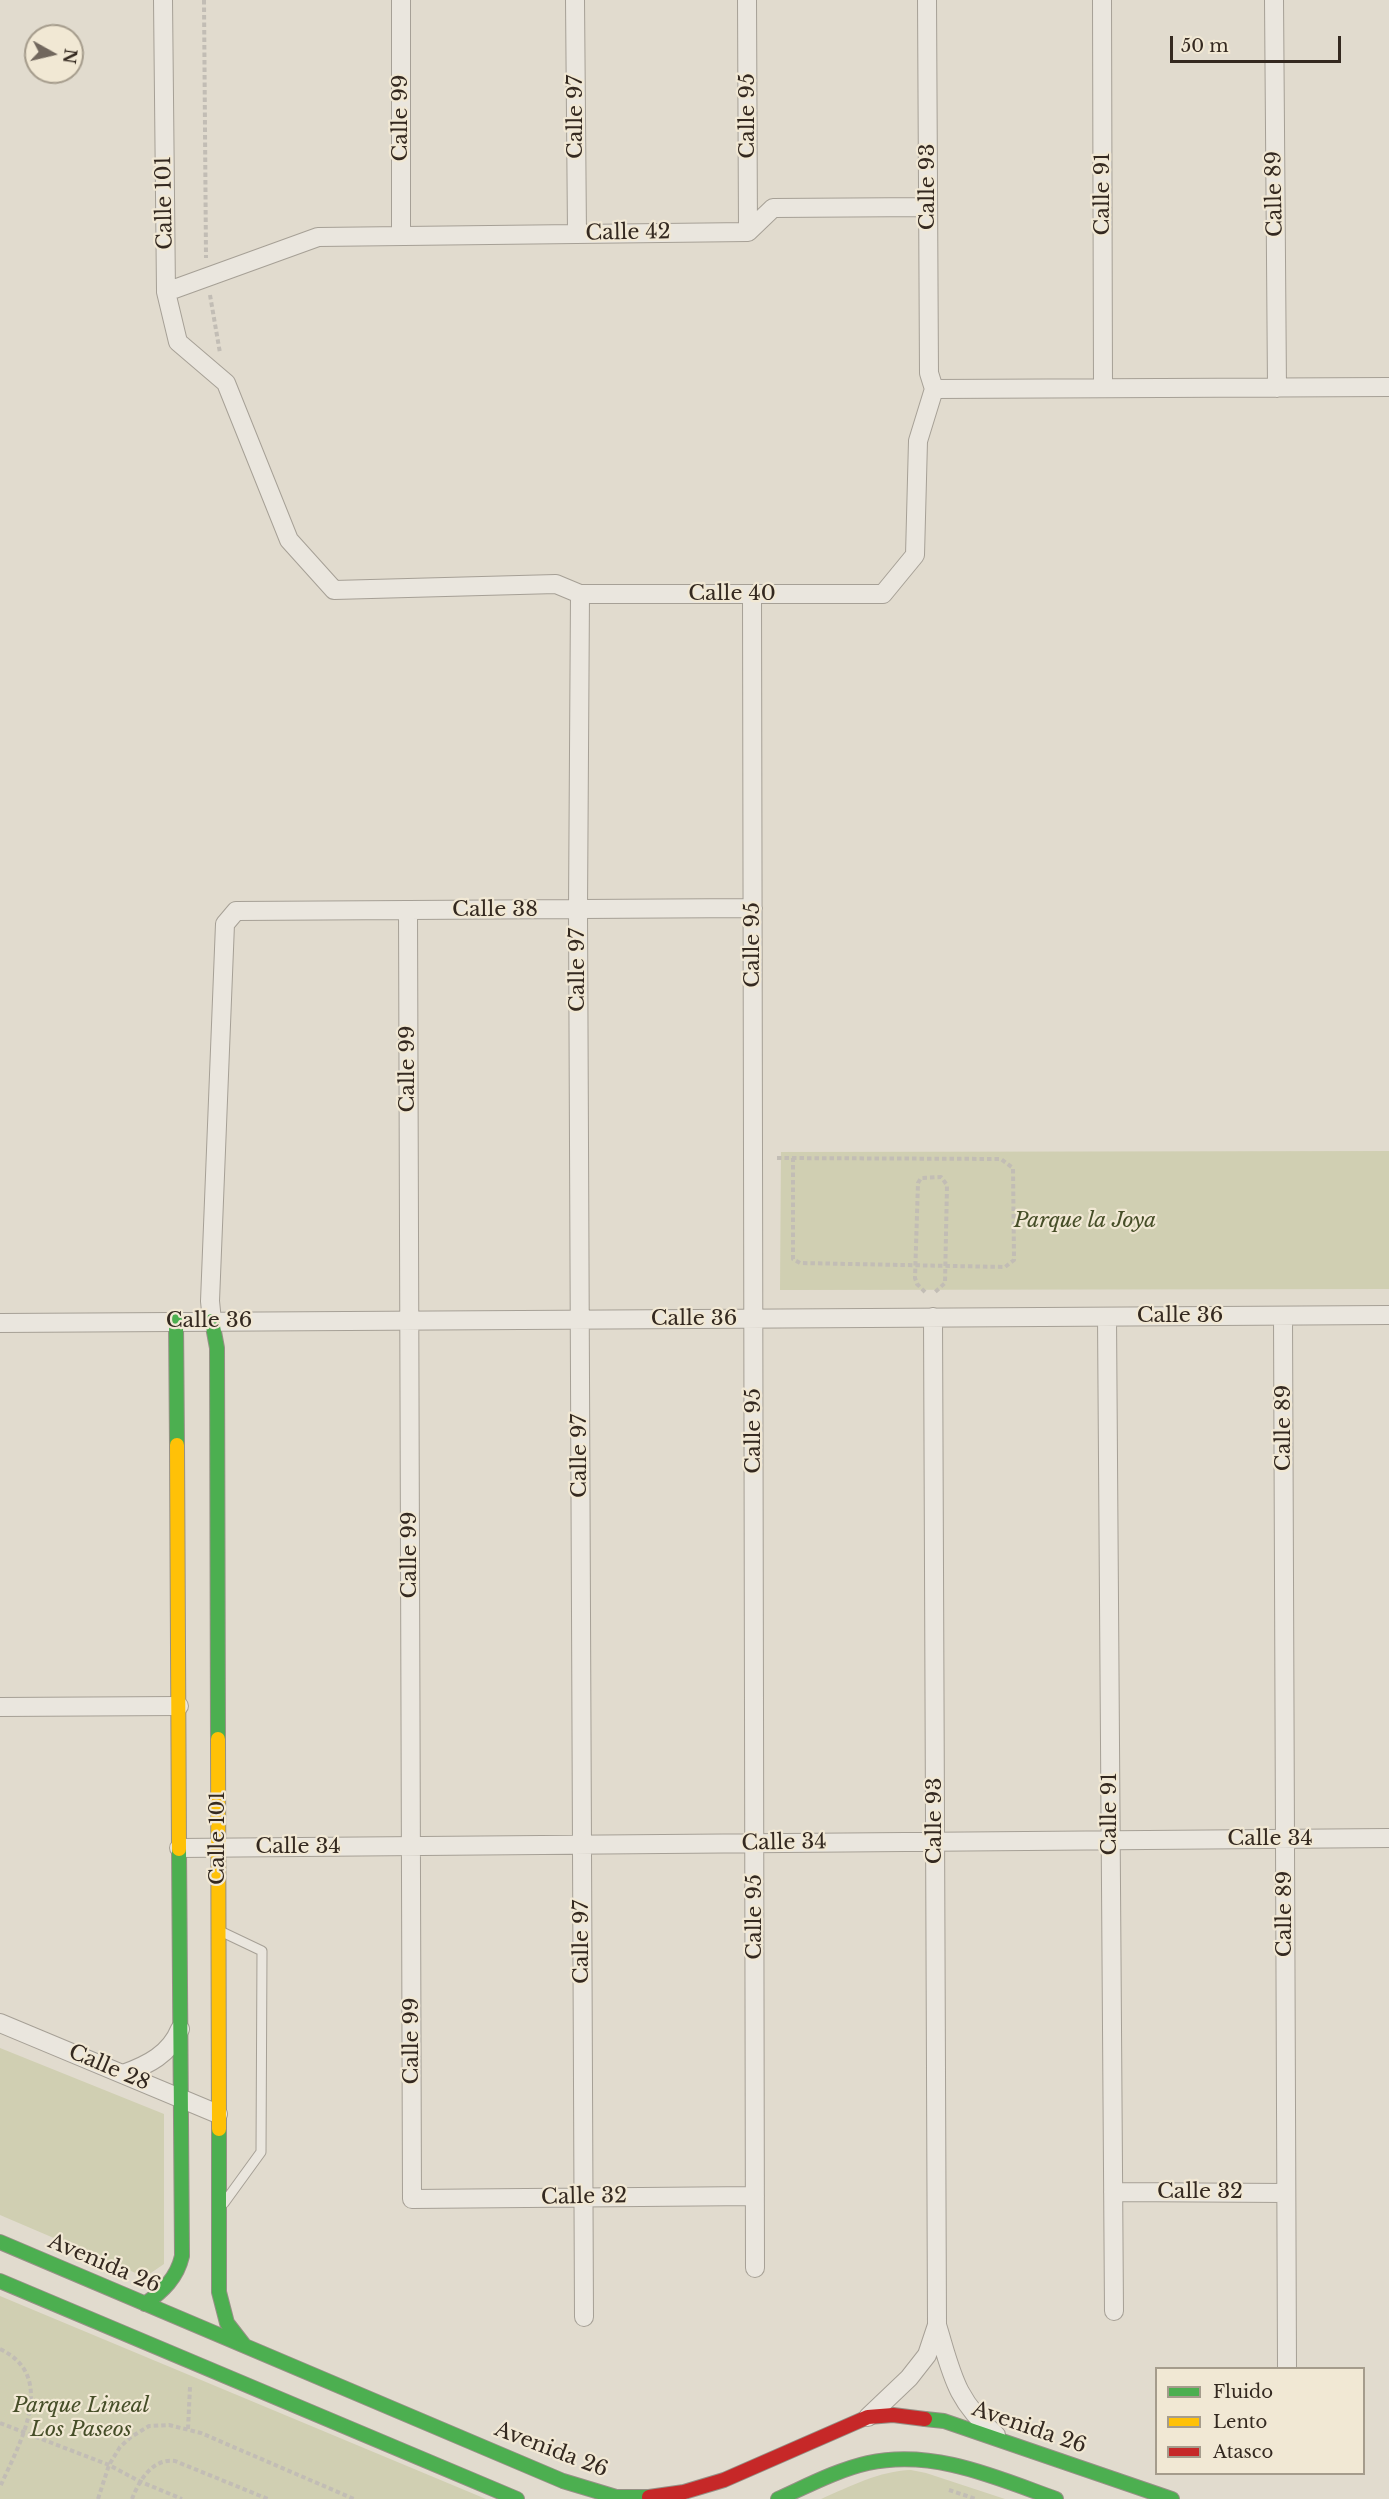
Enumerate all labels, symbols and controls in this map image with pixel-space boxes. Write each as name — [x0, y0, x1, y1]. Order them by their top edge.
north arrow — [24, 24, 84, 84]
scale bar — [1173, 24, 1344, 62]
text: 50 m — [1181, 35, 1229, 57]
text: N — [59, 47, 81, 65]
street label: Calle 95 — [735, 73, 761, 159]
street label: Calle 99 — [388, 74, 414, 162]
street label: Calle 97 — [563, 75, 589, 159]
street label: Calle 93 — [915, 144, 941, 230]
street label: Calle 89 — [1262, 151, 1288, 237]
street label: Calle 91 — [1090, 152, 1116, 236]
street label: Calle 101 — [152, 156, 178, 250]
street label: Calle 42 — [585, 220, 671, 246]
street label: Calle 40 — [688, 581, 776, 607]
street label: Calle 38 — [452, 897, 538, 923]
street label: Calle 95 — [740, 902, 766, 988]
street label: Calle 97 — [565, 928, 591, 1012]
street label: Calle 99 — [395, 1025, 421, 1113]
park label: Parque la Joya — [1014, 1208, 1156, 1234]
street label: Calle 36 — [1137, 1303, 1223, 1329]
street label: Calle 36 — [651, 1306, 737, 1332]
street label: Calle 36 — [166, 1308, 252, 1334]
street label: Calle 89 — [1271, 1385, 1297, 1471]
street label: Calle 95 — [741, 1388, 767, 1474]
street label: Calle 97 — [567, 1414, 593, 1498]
street label: Calle 99 — [397, 1511, 423, 1599]
street label: Calle 91 — [1097, 1772, 1123, 1856]
street label: Calle 93 — [922, 1778, 948, 1864]
street label: Calle 101 — [205, 1791, 231, 1885]
street label: Calle 34 — [1227, 1826, 1313, 1852]
street label: Calle 34 — [741, 1830, 827, 1856]
street label: Calle 34 — [255, 1834, 341, 1860]
street label: Calle 89 — [1272, 1871, 1298, 1957]
street label: Calle 95 — [742, 1874, 768, 1960]
street label: Calle 97 — [569, 1900, 595, 1984]
street label: Calle 99 — [399, 1997, 425, 2085]
street label: Calle 28 — [65, 2040, 153, 2096]
street label: Calle 32 — [1157, 2179, 1243, 2205]
street label: Calle 32 — [541, 2184, 627, 2210]
street label: Avenida 26 — [44, 2229, 164, 2299]
legend — [1155, 2367, 1365, 2475]
text: Fluido — [1213, 2381, 1273, 2403]
park label: Parque Lineal Los Paseos — [13, 2393, 149, 2443]
street label: Avenida 26 — [968, 2397, 1090, 2459]
text: Lento — [1213, 2411, 1267, 2433]
street label: Avenida 26 — [491, 2417, 611, 2483]
text: Atasco — [1213, 2441, 1273, 2463]

